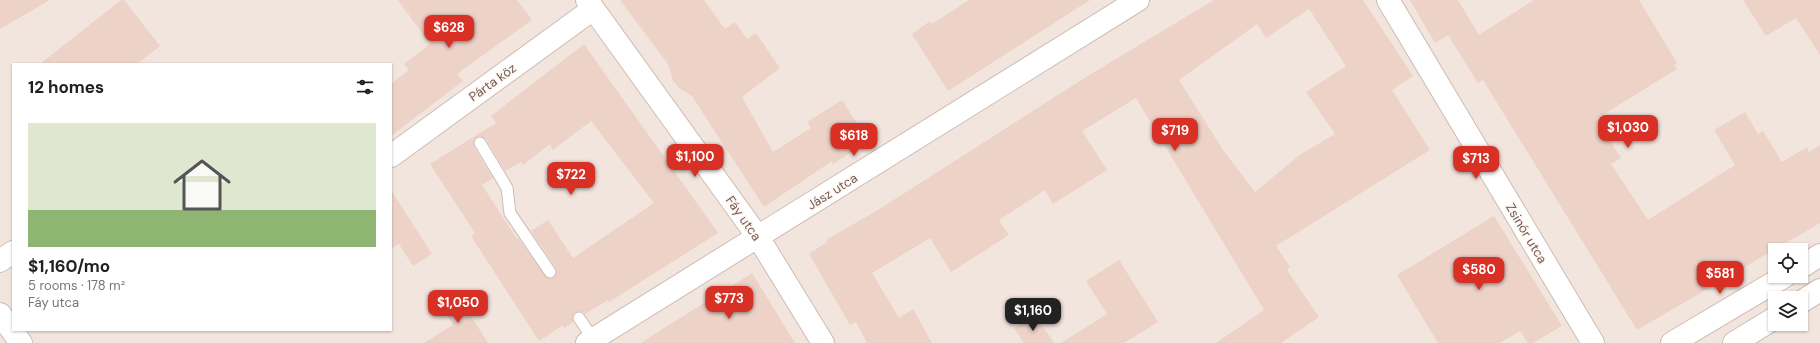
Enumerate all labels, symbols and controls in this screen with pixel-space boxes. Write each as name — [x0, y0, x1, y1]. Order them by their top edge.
pin: $628 — [425, 15, 473, 49]
text: $628 — [433, 19, 465, 36]
street label: Párta köz — [465, 59, 519, 105]
text: 12 homes — [28, 76, 104, 98]
icon: filters — [354, 76, 376, 98]
pin: $1,030 — [1595, 115, 1661, 149]
pin: $719 — [1151, 118, 1199, 152]
text: $1,030 — [1607, 119, 1649, 136]
text: $719 — [1161, 122, 1189, 139]
pin: $618 — [830, 123, 878, 157]
text: $618 — [839, 127, 869, 144]
pin: $1,100 — [662, 144, 728, 178]
pin: $713 — [1452, 146, 1500, 180]
text: $1,100 — [676, 148, 714, 165]
icon: home — [166, 149, 238, 221]
text: $713 — [1462, 150, 1490, 167]
pin: $722 — [547, 162, 595, 196]
text: $722 — [556, 166, 586, 183]
street label: Jász utca — [804, 169, 861, 214]
street label: Fáy utca — [722, 193, 765, 244]
street label: Zsinór utca — [1502, 200, 1551, 266]
map controls — [1768, 243, 1808, 331]
button: locate — [1768, 243, 1808, 283]
text: $1,160/mo — [28, 255, 110, 277]
pin: $580 — [1455, 257, 1503, 291]
text: $580 — [1462, 261, 1496, 278]
pin: $581 — [1696, 261, 1744, 295]
text: $581 — [1706, 265, 1734, 282]
text: 5 rooms · 178 m² — [28, 277, 125, 294]
pin: $773 — [705, 286, 753, 320]
pin: $1,050 — [425, 290, 491, 324]
text: $773 — [714, 290, 744, 307]
button: layers — [1768, 291, 1808, 331]
text: Fáy utca — [28, 294, 79, 311]
text: $1,050 — [437, 294, 479, 311]
pin: $1,160 — [1000, 298, 1066, 332]
text: $1,160 — [1014, 302, 1052, 319]

